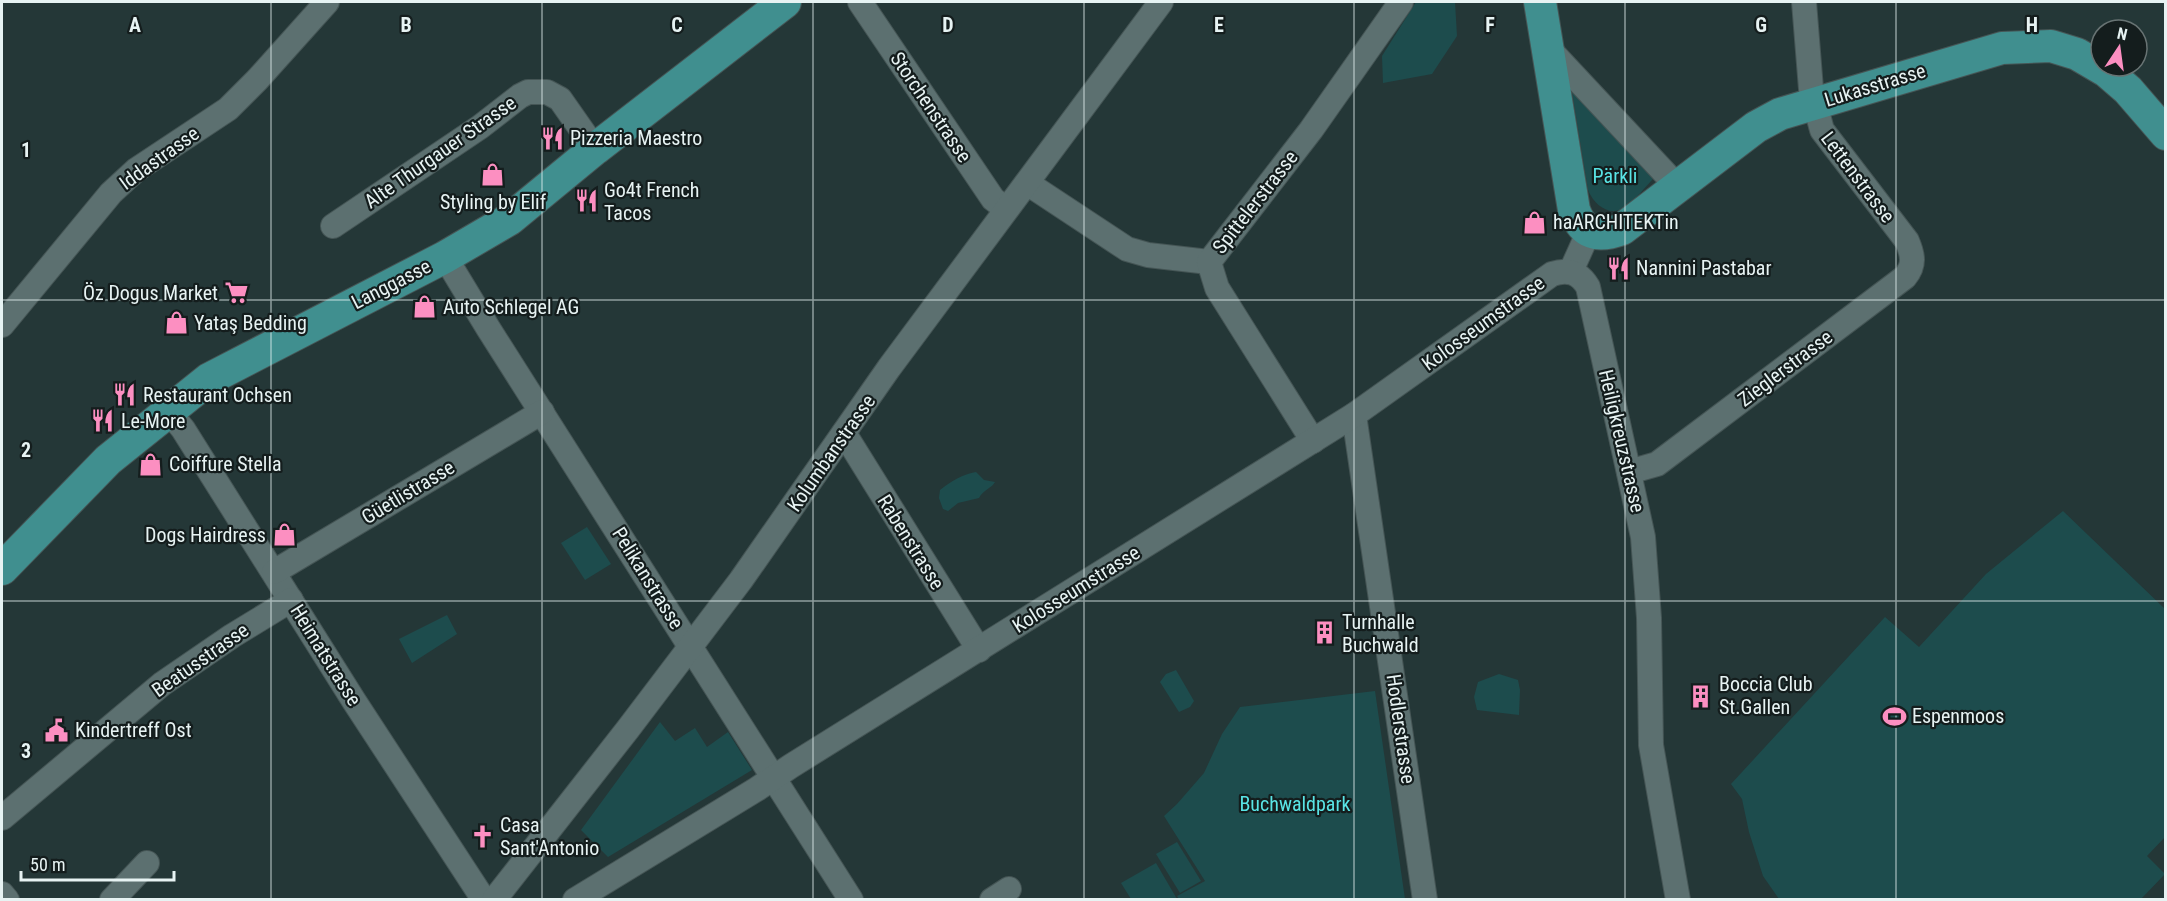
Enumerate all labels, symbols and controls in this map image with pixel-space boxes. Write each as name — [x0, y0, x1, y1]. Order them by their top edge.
text: A — [129, 13, 141, 37]
text: B — [400, 13, 412, 37]
text: C — [671, 13, 683, 37]
text: D — [942, 13, 954, 37]
text: E — [1214, 13, 1224, 37]
text: F — [1485, 13, 1495, 37]
text: G — [1755, 13, 1767, 37]
text: H — [2026, 13, 2038, 37]
north arrow — [2089, 18, 2149, 78]
text: N — [2115, 24, 2129, 44]
street label: Storchenstrasse — [885, 47, 977, 167]
street label: Lukasstrasse — [1822, 58, 1928, 112]
street label: Alte Thurgauer Strasse — [360, 91, 520, 213]
street label: Iddastrasse — [115, 121, 203, 195]
restaurant icon: Pizzeria Maestro — [539, 125, 565, 151]
place label: Pizzeria Maestro — [570, 126, 702, 150]
street label: Lettenstrasse — [1816, 127, 1900, 227]
text: 1 — [21, 138, 31, 162]
street label: Spittelerstrasse — [1207, 146, 1303, 258]
shop icon: Styling by Elif — [480, 161, 506, 187]
park label: Pärkli — [1593, 164, 1637, 188]
place label: Go4t French Tacos — [604, 178, 699, 225]
restaurant icon: Go4t French Tacos — [573, 188, 599, 214]
place label: Styling by Elif — [440, 190, 547, 214]
shop icon: haARCHITEKTin — [1522, 209, 1548, 235]
place label: haARCHITEKTin — [1553, 210, 1679, 234]
street label: Langgasse — [347, 254, 435, 314]
restaurant icon: Nannini Pastabar — [1605, 255, 1631, 281]
place label: Nannini Pastabar — [1636, 256, 1772, 280]
street label: Kolosseumstrasse — [1417, 270, 1549, 376]
supermarket icon: Öz Dogus Market — [223, 280, 249, 306]
place label: Öz Dogus Market — [83, 281, 218, 305]
shop icon: Auto Schlegel AG — [412, 294, 438, 320]
place label: Auto Schlegel AG — [443, 295, 579, 319]
shop icon: Yataş Bedding — [163, 310, 189, 336]
place label: Yataş Bedding — [194, 311, 307, 335]
street label: Zieglerstrasse — [1733, 325, 1837, 411]
street label: Heiligkreuzstrasse — [1594, 367, 1650, 515]
restaurant icon: Restaurant Ochsen — [112, 382, 138, 408]
place label: Restaurant Ochsen — [143, 383, 292, 407]
street label: Kolumbanstrasse — [782, 390, 880, 516]
restaurant icon: Le-More — [90, 408, 116, 434]
place label: Le-More — [121, 409, 185, 433]
text: 2 — [21, 438, 31, 462]
shop icon: Coiffure Stella — [138, 451, 164, 477]
place label: Coiffure Stella — [169, 452, 282, 476]
street label: Güetlistrasse — [357, 455, 459, 529]
street label: Rabenstrasse — [872, 490, 950, 594]
shop icon: Dogs Hairdress — [271, 522, 297, 548]
place label: Dogs Hairdress — [145, 523, 266, 547]
street label: Pelikanstrasse — [607, 523, 689, 633]
street label: Kolosseumstrasse — [1008, 540, 1144, 638]
street label: Heimatstrasse — [285, 600, 367, 710]
place label: Turnhalle Buchwald — [1342, 610, 1419, 657]
street label: Beatusstrasse — [147, 618, 253, 702]
building icon: Turnhalle Buchwald — [1311, 620, 1337, 646]
place label: Boccia Club St.Gallen — [1719, 672, 1813, 719]
street label: Hodlerstrasse — [1381, 673, 1421, 785]
building icon: Boccia Club St.Gallen — [1688, 683, 1714, 709]
sports icon: Espenmoos — [1881, 703, 1907, 729]
place label: Espenmoos — [1912, 704, 2004, 728]
public building icon: Kindertreff Ost — [44, 717, 70, 743]
place label: Kindertreff Ost — [75, 718, 192, 742]
text: 3 — [21, 739, 31, 763]
park label: Buchwaldpark — [1239, 792, 1351, 816]
place label: Casa Sant'Antonio — [500, 813, 599, 860]
church icon: Casa Sant'Antonio — [469, 823, 495, 849]
scale bar — [21, 844, 174, 882]
text: 50 m — [30, 854, 65, 875]

